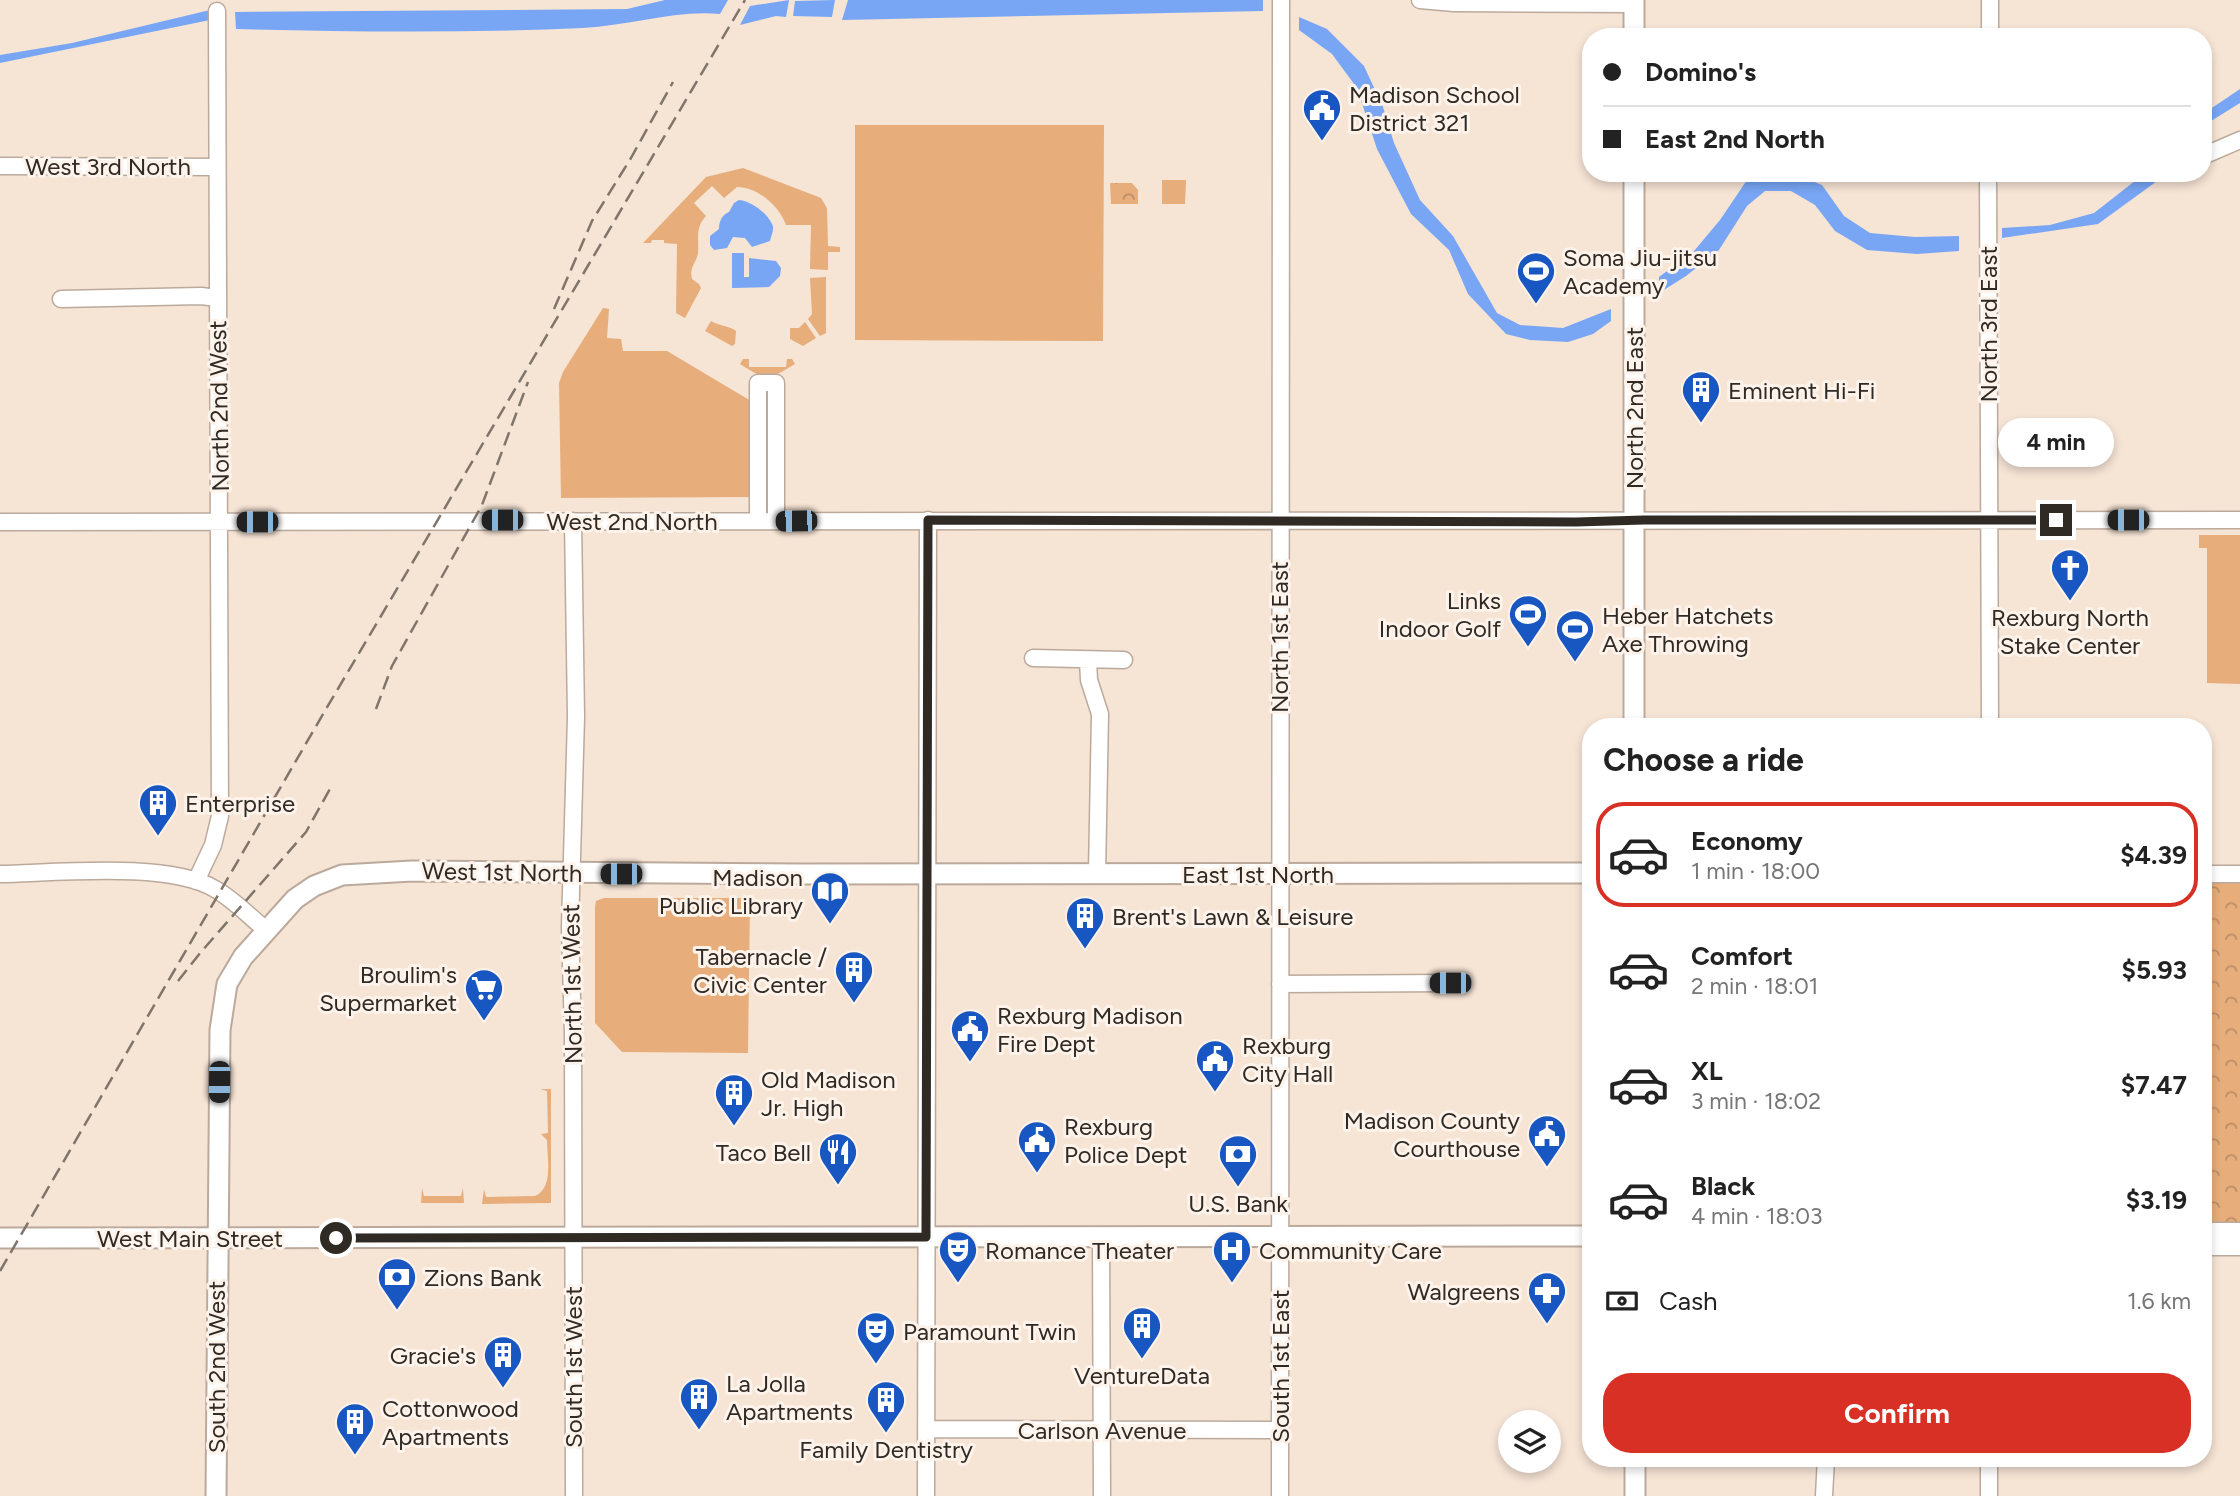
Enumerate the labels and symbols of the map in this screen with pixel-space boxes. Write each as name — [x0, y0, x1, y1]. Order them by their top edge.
place label: Madison School District 321 — [1349, 80, 1520, 137]
public building icon: Madison School District 321 — [1301, 87, 1343, 142]
street label: West 3rd North — [25, 152, 191, 181]
place label: Soma Jiu-jitsu Academy — [1563, 243, 1717, 300]
street label: North 3rd East — [1974, 246, 2003, 402]
sports icon: Soma Jiu-jitsu Academy — [1515, 250, 1557, 305]
street label: North 2nd West — [203, 320, 235, 492]
street label: North 2nd East — [1620, 327, 1649, 489]
building icon: Eminent Hi-Fi — [1680, 369, 1722, 424]
place label: Eminent Hi-Fi — [1728, 376, 1875, 405]
callout: 4 min — [1998, 419, 2114, 468]
route end — [2040, 504, 2072, 536]
street label: West 2nd North — [546, 507, 718, 536]
car — [482, 510, 524, 531]
car — [775, 510, 818, 532]
car — [2108, 510, 2150, 531]
car — [237, 512, 279, 533]
church icon: Rexburg North Stake Center — [2049, 547, 2091, 602]
street label: North 1st East — [1265, 561, 1294, 713]
place label: Links Indoor Golf — [1379, 586, 1501, 643]
sports icon: Links Indoor Golf — [1507, 593, 1549, 648]
place label: Heber Hatchets Axe Throwing — [1602, 601, 1773, 658]
place label: Rexburg North Stake Center — [1991, 603, 2149, 660]
sports icon: Heber Hatchets Axe Throwing — [1554, 608, 1596, 663]
building icon: Enterprise — [137, 782, 179, 837]
place label: Enterprise — [185, 789, 295, 818]
street label: West 1st North — [421, 856, 583, 888]
street label: East 1st North — [1182, 860, 1334, 889]
place label: Madison Public Library — [659, 863, 803, 920]
car — [601, 864, 643, 885]
library icon: Madison Public Library — [809, 870, 851, 925]
building icon: Brent's Lawn & Leisure — [1064, 895, 1106, 950]
place label: Brent's Lawn & Leisure — [1112, 902, 1353, 931]
street label: North 1st West — [556, 903, 588, 1065]
place label: Tabernacle / Civic Center — [693, 942, 827, 999]
building icon: Tabernacle / Civic Center — [833, 949, 875, 1004]
place label: Broulim's Supermarket — [319, 960, 457, 1017]
supermarket icon: Broulim's Supermarket — [463, 967, 505, 1022]
car — [1430, 973, 1472, 994]
place label: Rexburg Madison Fire Dept — [997, 1001, 1183, 1058]
public building icon: Rexburg Madison Fire Dept — [949, 1008, 991, 1063]
place label: Rexburg City Hall — [1242, 1031, 1333, 1088]
public building icon: Rexburg City Hall — [1194, 1038, 1236, 1093]
car — [209, 1061, 230, 1103]
place label: Old Madison Jr. High — [761, 1065, 896, 1122]
building icon: Old Madison Jr. High — [713, 1072, 755, 1127]
place label: Madison County Courthouse — [1344, 1106, 1520, 1163]
place label: Rexburg Police Dept — [1064, 1112, 1187, 1169]
public building icon: Madison County Courthouse — [1526, 1113, 1568, 1168]
public building icon: Rexburg Police Dept — [1016, 1119, 1058, 1174]
restaurant icon: Taco Bell — [817, 1131, 859, 1186]
bank icon: U.S. Bank — [1217, 1133, 1259, 1188]
place label: Taco Bell — [716, 1138, 811, 1167]
place label: U.S. Bank — [1188, 1189, 1288, 1218]
route start — [320, 1222, 352, 1254]
street label: West Main Street — [97, 1224, 283, 1253]
theatre icon: Romance Theater — [937, 1229, 979, 1284]
hospital icon: Community Care — [1211, 1229, 1253, 1284]
place label: Romance Theater — [985, 1236, 1174, 1265]
place label: Community Care — [1259, 1236, 1442, 1265]
bank icon: Zions Bank — [376, 1256, 418, 1311]
place label: Zions Bank — [424, 1263, 542, 1292]
pharmacy icon: Walgreens — [1526, 1270, 1568, 1325]
place label: Walgreens — [1407, 1277, 1520, 1306]
street label: South 2nd West — [202, 1281, 231, 1453]
street label: South 1st West — [559, 1286, 588, 1448]
street label: South 1st East — [1266, 1289, 1295, 1443]
building icon: VentureData — [1121, 1305, 1163, 1360]
theatre icon: Paramount Twin — [855, 1310, 897, 1365]
place label: Paramount Twin — [903, 1317, 1076, 1346]
building icon: Gracie's — [482, 1334, 524, 1389]
place label: Gracie's — [390, 1341, 476, 1370]
place label: VentureData — [1074, 1361, 1210, 1390]
place label: La Jolla Apartments — [726, 1369, 853, 1426]
building icon: La Jolla Apartments — [678, 1376, 720, 1431]
building icon: Family Dentistry — [865, 1379, 907, 1434]
place label: Cottonwood Apartments — [382, 1394, 519, 1451]
building icon: Cottonwood Apartments — [334, 1401, 376, 1456]
street label: Carlson Avenue — [1018, 1416, 1186, 1445]
place label: Family Dentistry — [799, 1435, 973, 1464]

